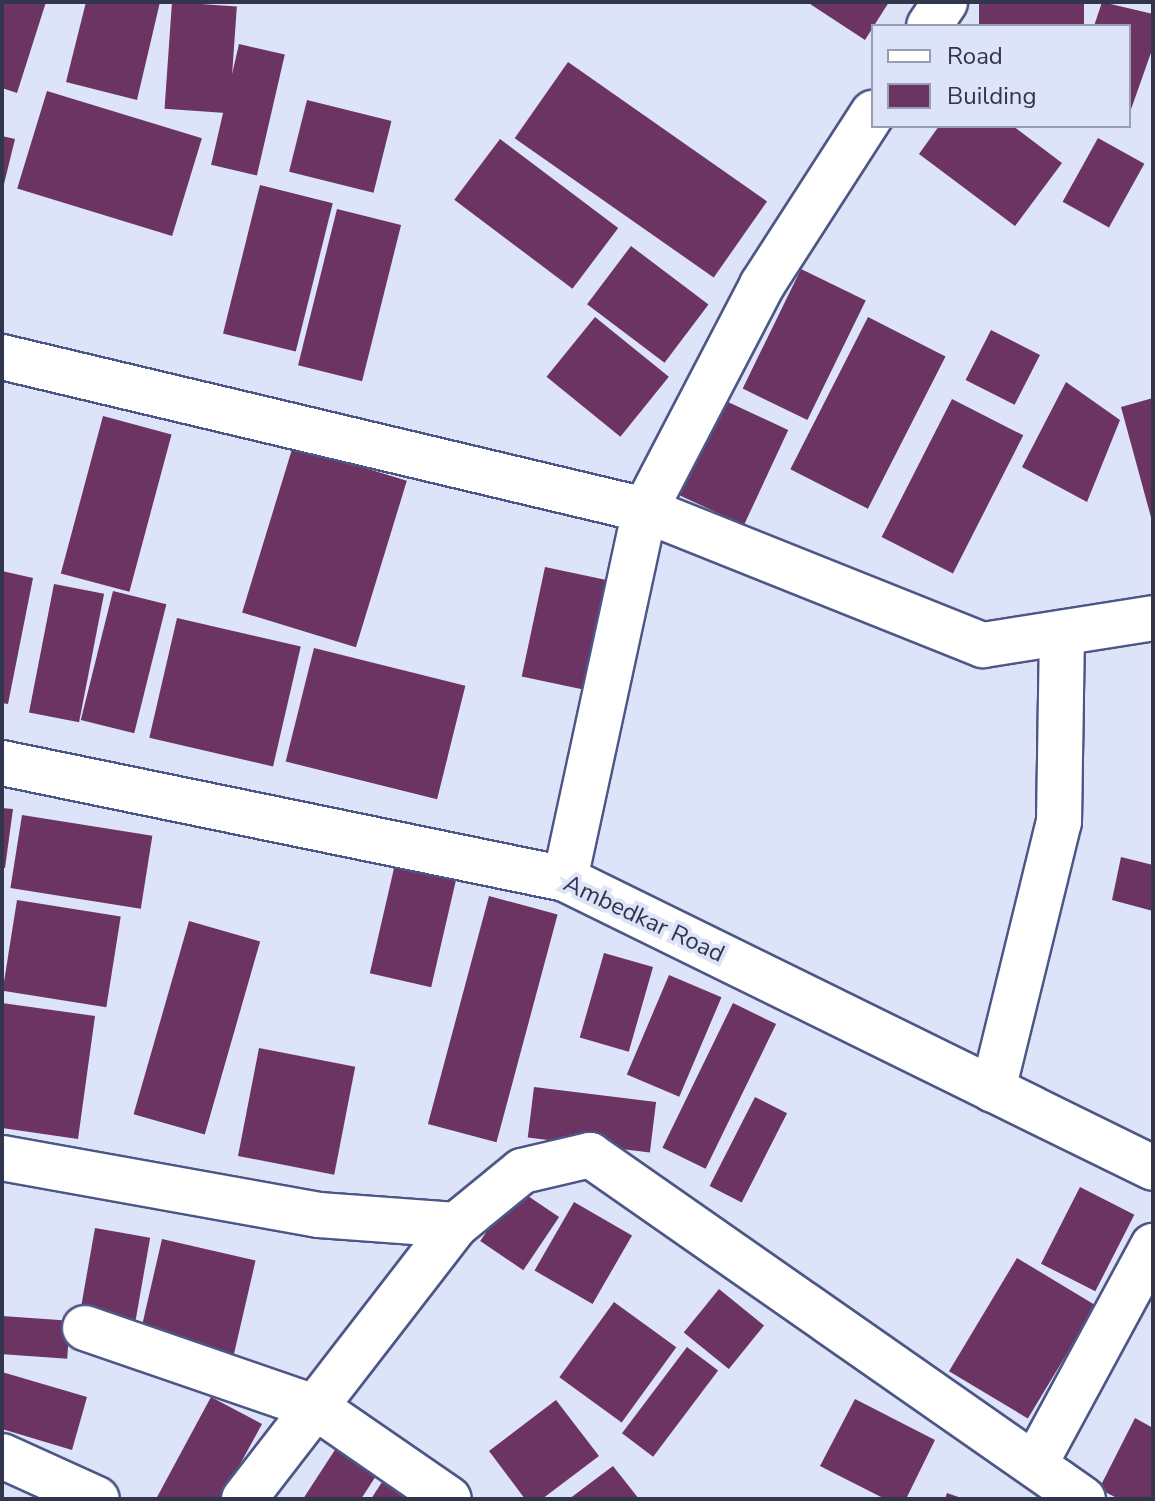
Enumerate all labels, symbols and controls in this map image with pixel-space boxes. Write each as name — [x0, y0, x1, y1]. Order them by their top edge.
legend — [871, 24, 1131, 128]
text: Road — [947, 40, 1003, 72]
text: Building — [947, 80, 1037, 112]
street label: Ambedkar Road — [559, 869, 729, 969]

